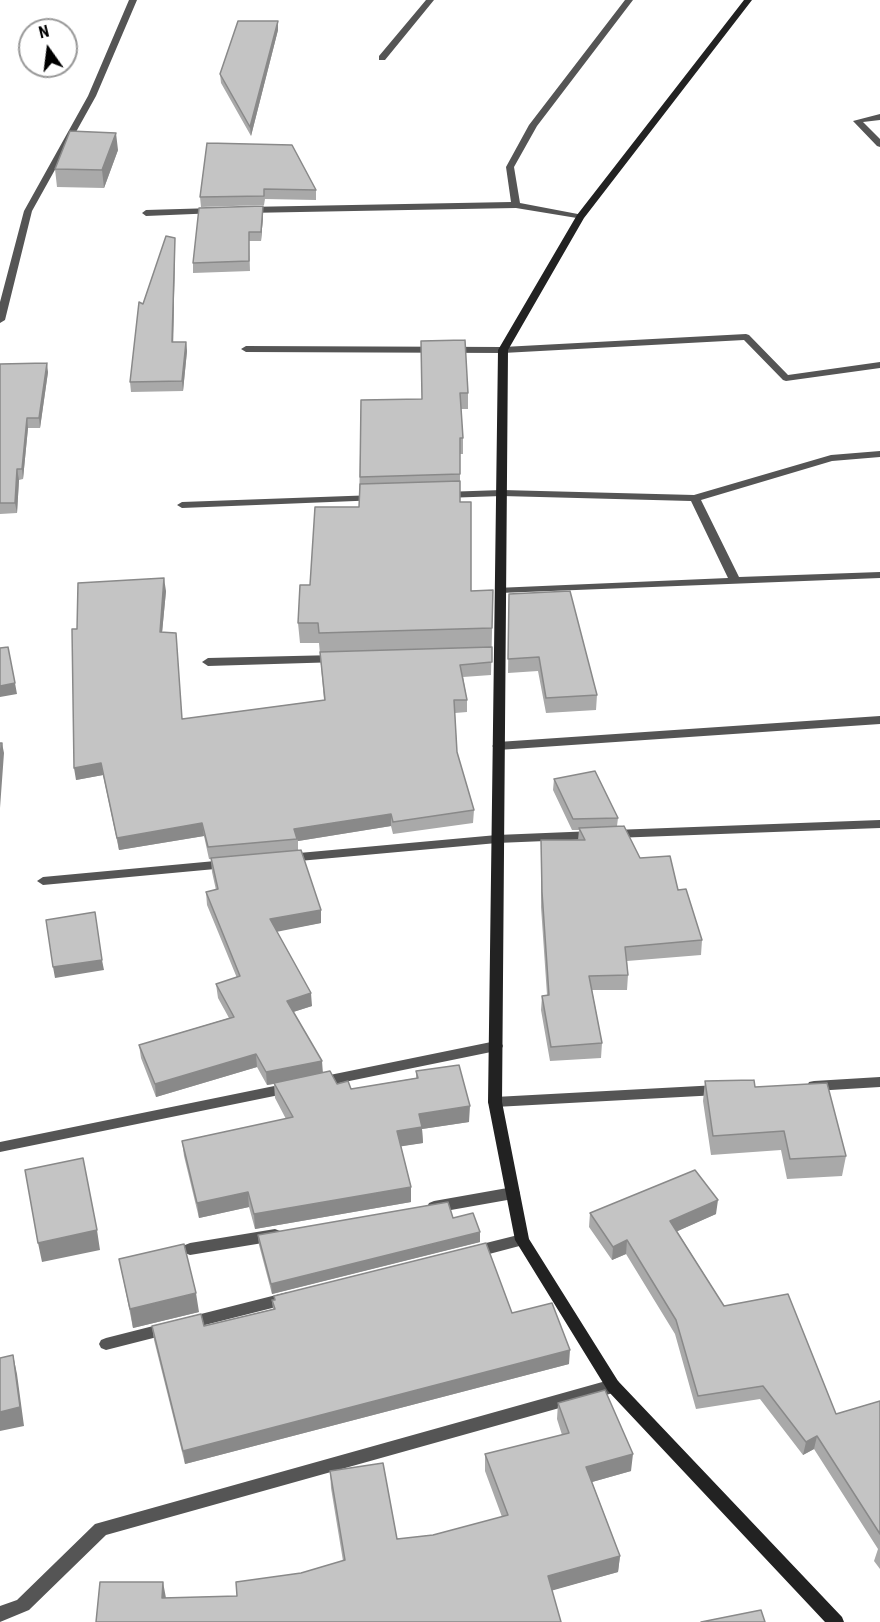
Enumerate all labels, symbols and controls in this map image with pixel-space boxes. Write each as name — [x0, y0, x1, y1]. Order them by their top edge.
north arrow — [18, 18, 78, 78]
text: N — [37, 22, 51, 42]

